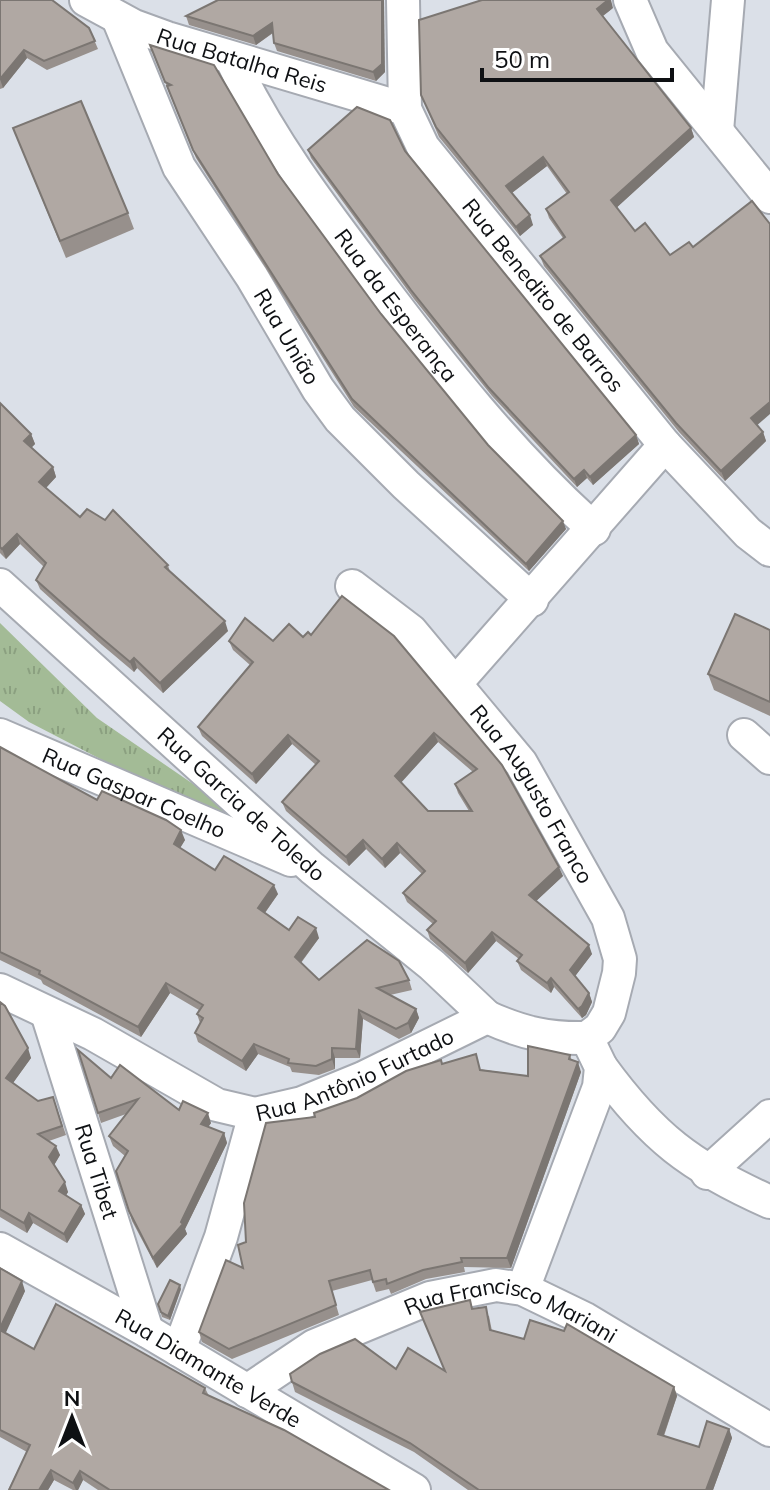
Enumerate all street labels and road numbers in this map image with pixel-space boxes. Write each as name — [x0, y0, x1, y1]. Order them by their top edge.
street label: Rua Batalha Reis — [153, 21, 330, 99]
street label: Rua Benedito de Barros — [456, 193, 630, 398]
street label: Rua da Esperança — [328, 223, 464, 388]
street label: Rua União — [248, 283, 326, 390]
street label: Rua Augusto Franco — [464, 699, 600, 888]
street label: Rua Garcia de Toledo — [152, 721, 331, 887]
street label: Rua Gaspar Coelho — [38, 741, 230, 844]
street label: Rua Antônio Furtado — [253, 1022, 458, 1127]
street label: Rua Tibet — [69, 1120, 125, 1223]
street label: Rua Francisco Mariani — [400, 1271, 622, 1349]
street label: Rua Diamante Verde — [110, 1302, 307, 1434]

